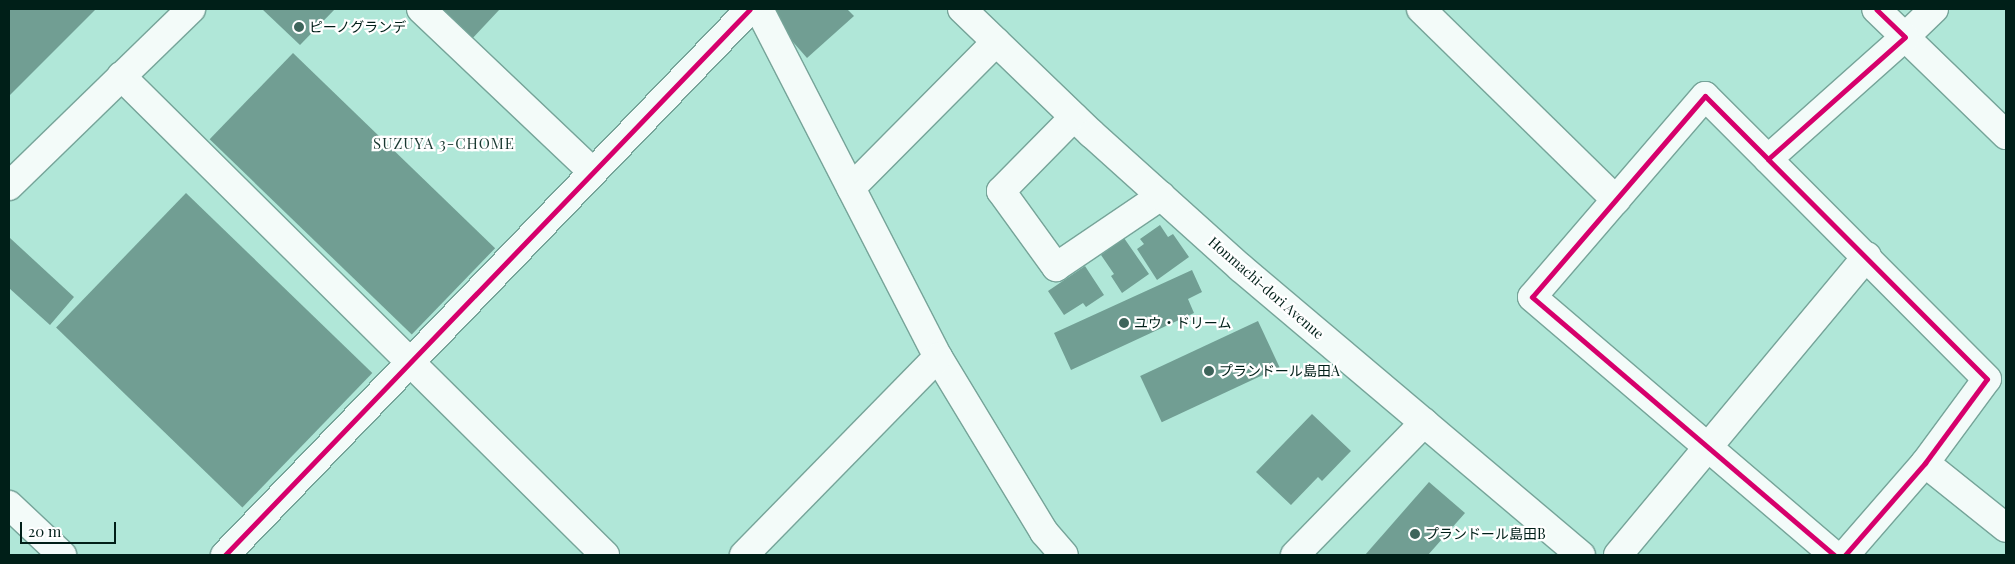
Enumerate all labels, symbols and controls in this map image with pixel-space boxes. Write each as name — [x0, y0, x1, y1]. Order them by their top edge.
place label: ピーノグランデ — [309, 19, 407, 35]
marker: ピーノグランデ — [293, 21, 305, 33]
district label: SUZUYA 3-CHOME — [371, 135, 517, 153]
street label: Honmachi-dori Avenue — [1205, 233, 1327, 343]
place label: ユウ・ドリーム — [1134, 315, 1232, 331]
marker: ユウ・ドリーム — [1118, 317, 1130, 329]
place label: プランドール島田A — [1219, 363, 1340, 379]
marker: プランドール島田A — [1203, 365, 1215, 377]
scale bar — [22, 512, 119, 544]
text: 20 m — [28, 521, 61, 541]
place label: プランドール島田B — [1425, 526, 1546, 542]
marker: プランドール島田B — [1409, 528, 1421, 540]

